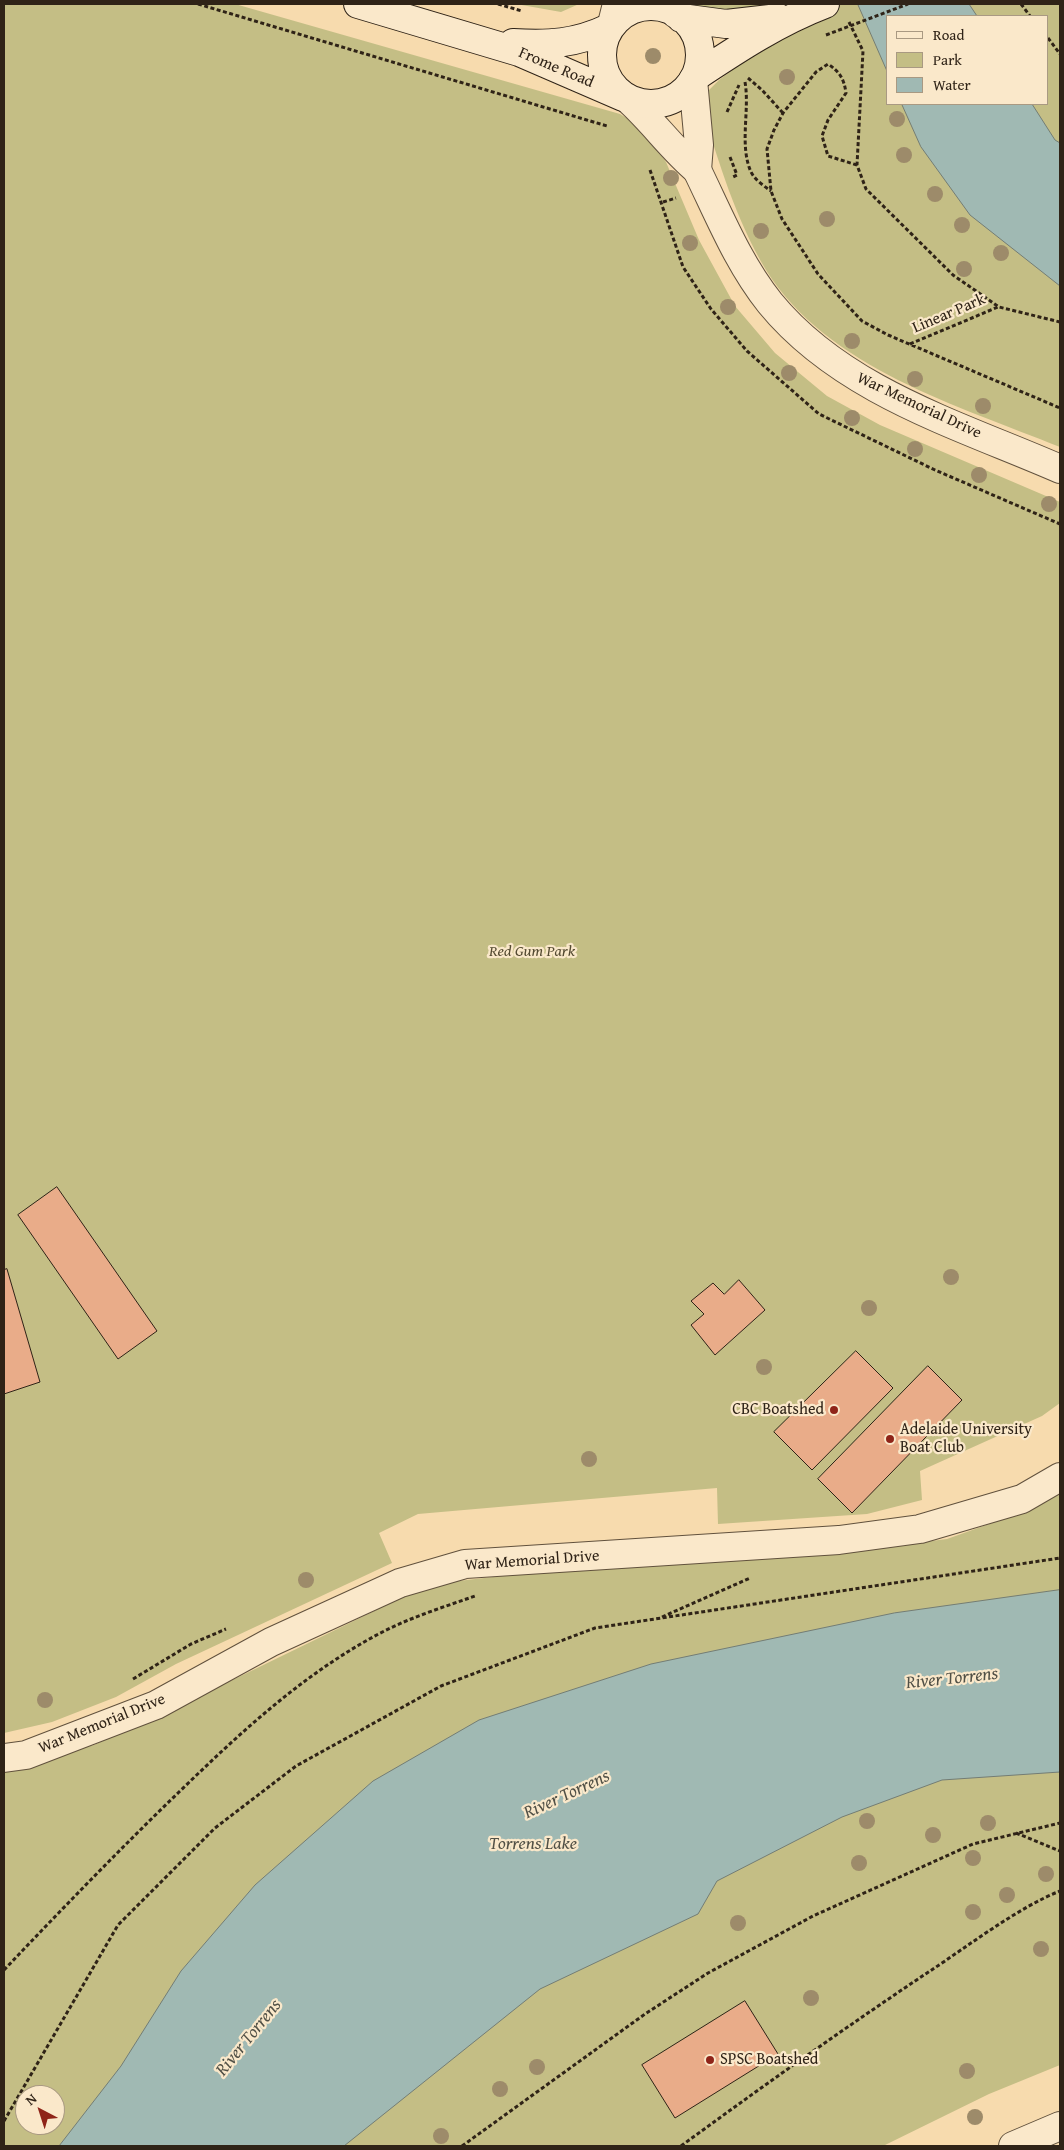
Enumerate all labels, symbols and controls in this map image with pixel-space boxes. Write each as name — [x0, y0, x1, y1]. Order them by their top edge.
legend — [886, 15, 1049, 105]
text: Road — [933, 24, 964, 45]
street label: Frome Road — [515, 44, 597, 92]
text: Park — [933, 49, 962, 70]
text: Water — [933, 74, 971, 95]
street label: Linear Park — [910, 290, 988, 338]
street label: War Memorial Drive — [854, 369, 984, 443]
park label: Red Gum Park — [489, 942, 575, 962]
place label: CBC Boatshed — [732, 1400, 824, 1420]
marker: CBC Boatshed — [828, 1404, 840, 1416]
place label: Adelaide University Boat Club — [900, 1420, 1032, 1458]
marker: Adelaide University Boat Club — [884, 1433, 896, 1445]
street label: War Memorial Drive — [464, 1547, 600, 1575]
water label: River Torrens — [905, 1663, 999, 1695]
street label: War Memorial Drive — [36, 1690, 168, 1758]
water label: River Torrens — [521, 1766, 613, 1824]
water label: Torrens Lake — [489, 1833, 577, 1855]
water label: River Torrens — [212, 1995, 286, 2081]
place label: SPSC Boatshed — [720, 2050, 818, 2070]
marker: SPSC Boatshed — [704, 2054, 716, 2066]
north arrow — [15, 2085, 65, 2135]
text: N — [21, 2089, 41, 2110]

